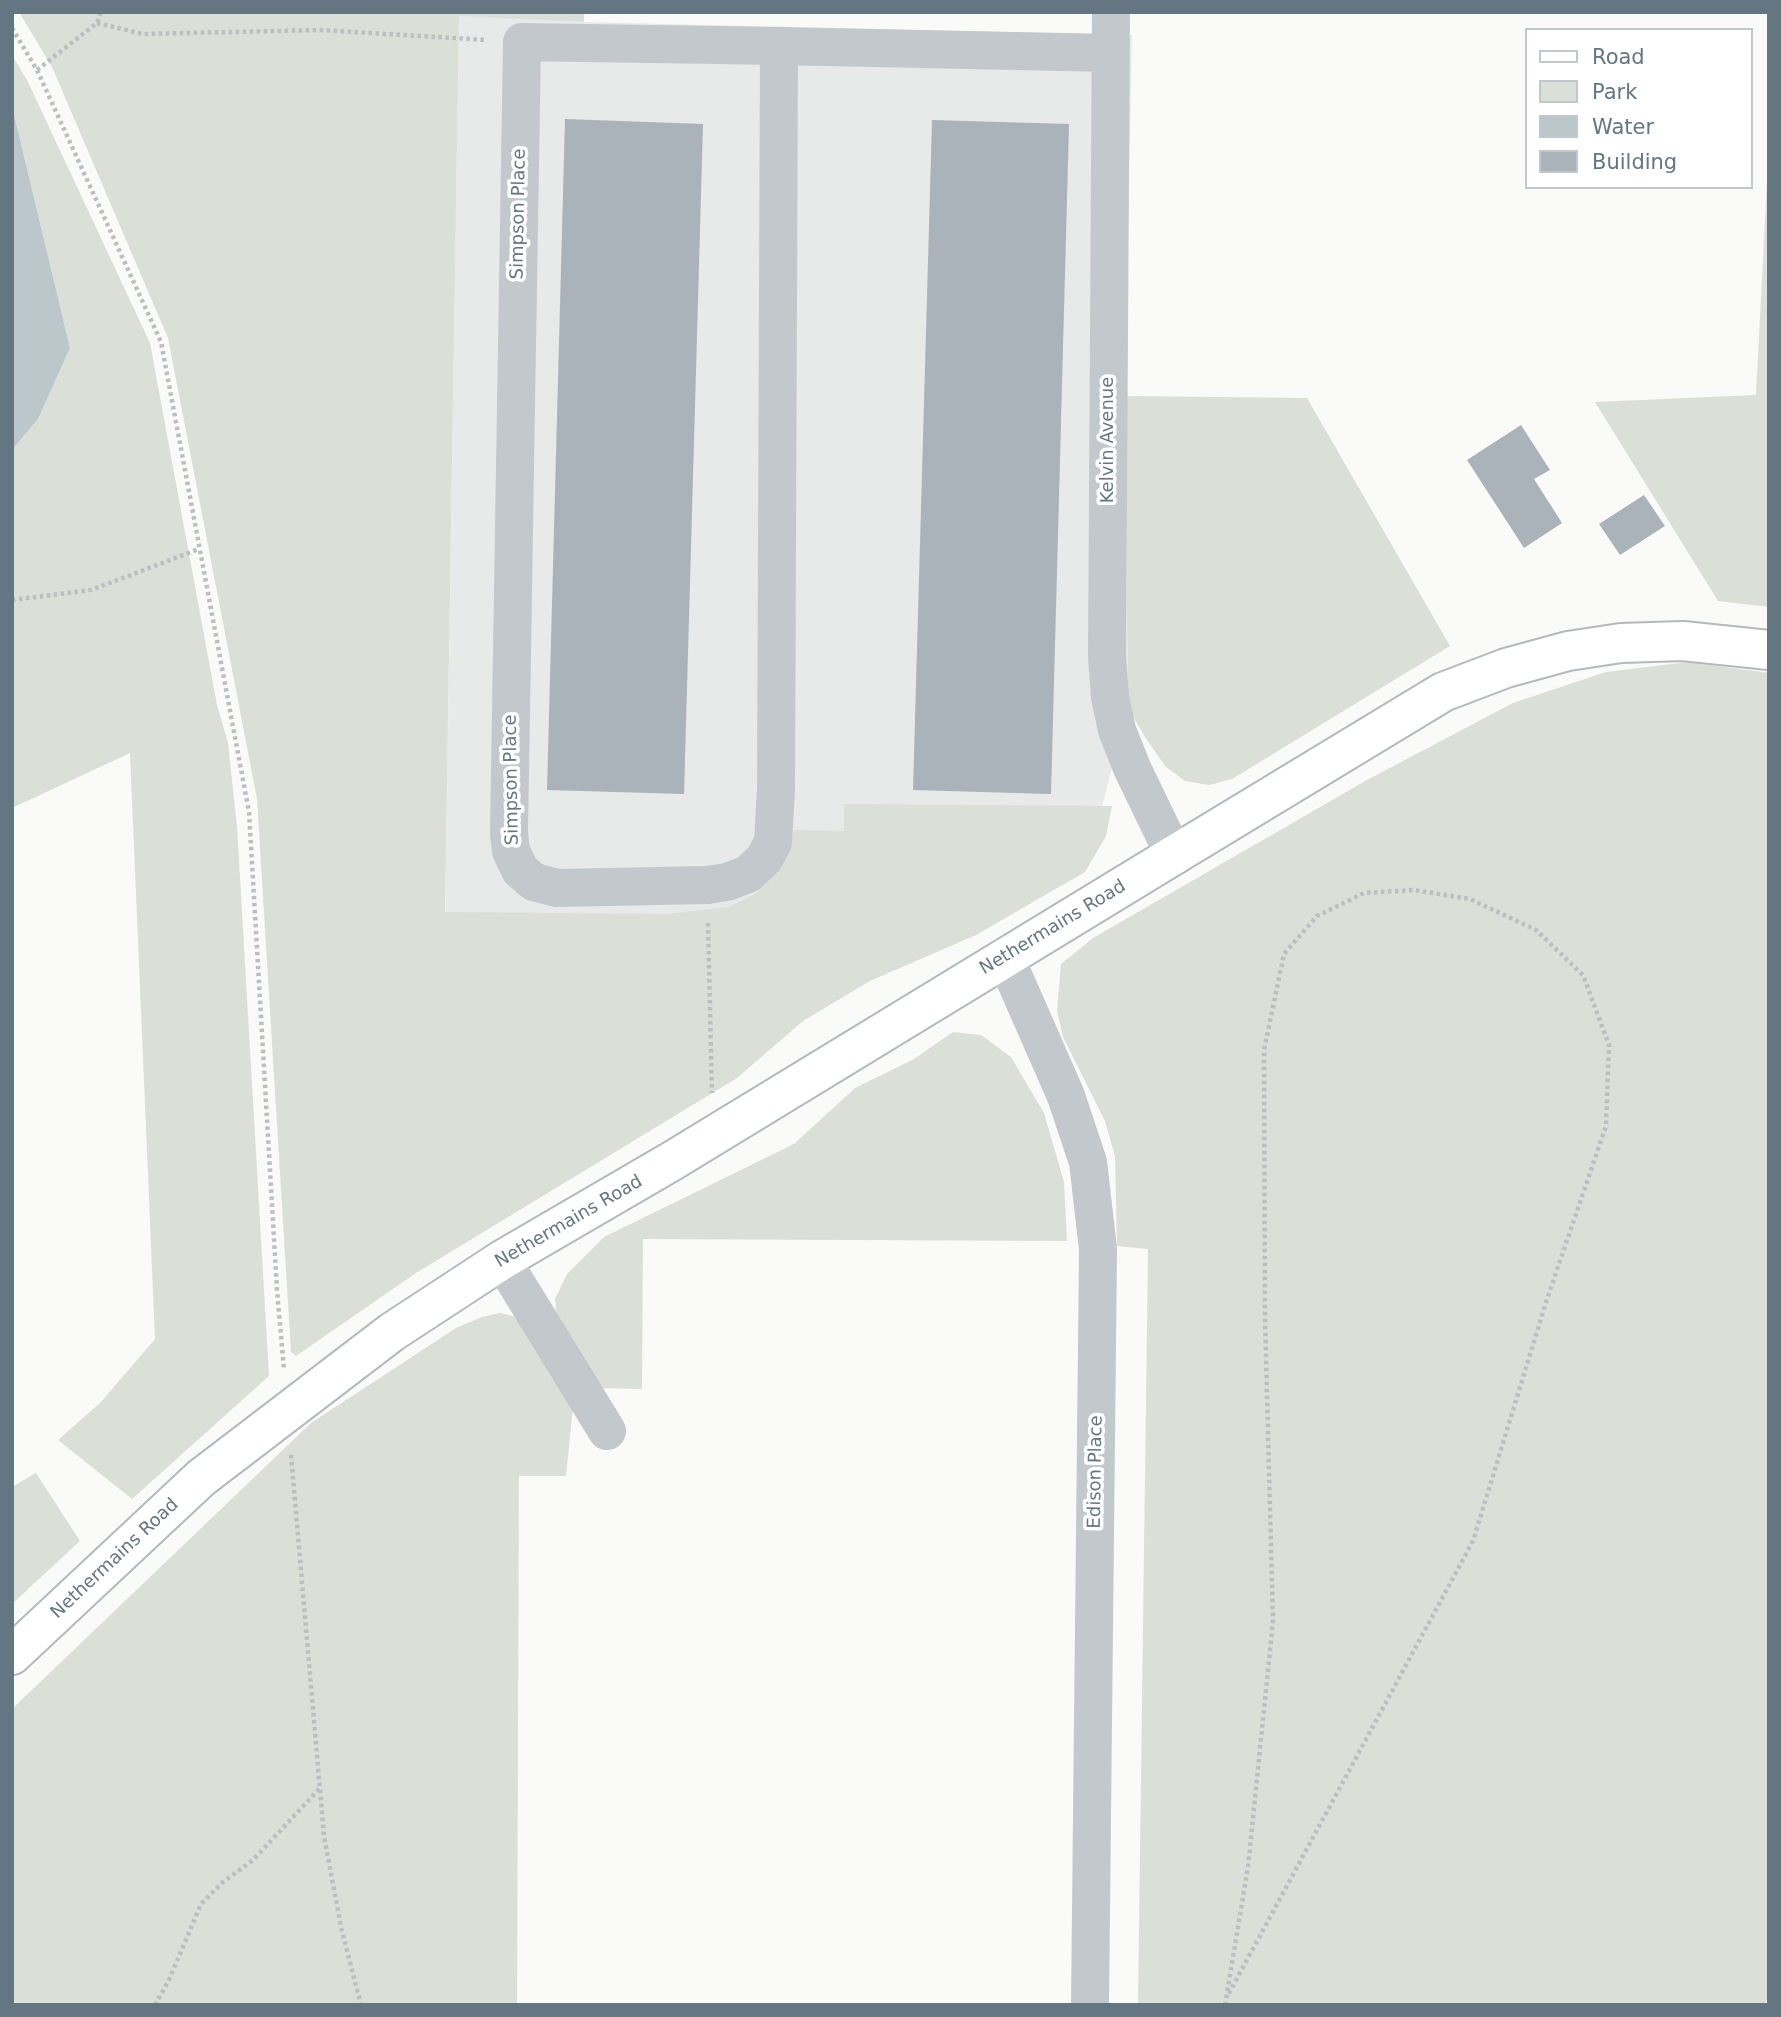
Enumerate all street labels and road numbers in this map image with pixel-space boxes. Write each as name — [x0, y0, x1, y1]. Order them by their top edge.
street label: Simpson Place — [507, 148, 531, 280]
street label: Kelvin Avenue — [1097, 377, 1119, 503]
street label: Simpson Place — [500, 714, 524, 846]
street label: Nethermains Road — [976, 876, 1130, 980]
street label: Nethermains Road — [492, 1171, 646, 1273]
street label: Edison Place — [1084, 1415, 1108, 1529]
street label: Nethermains Road — [47, 1494, 183, 1624]

